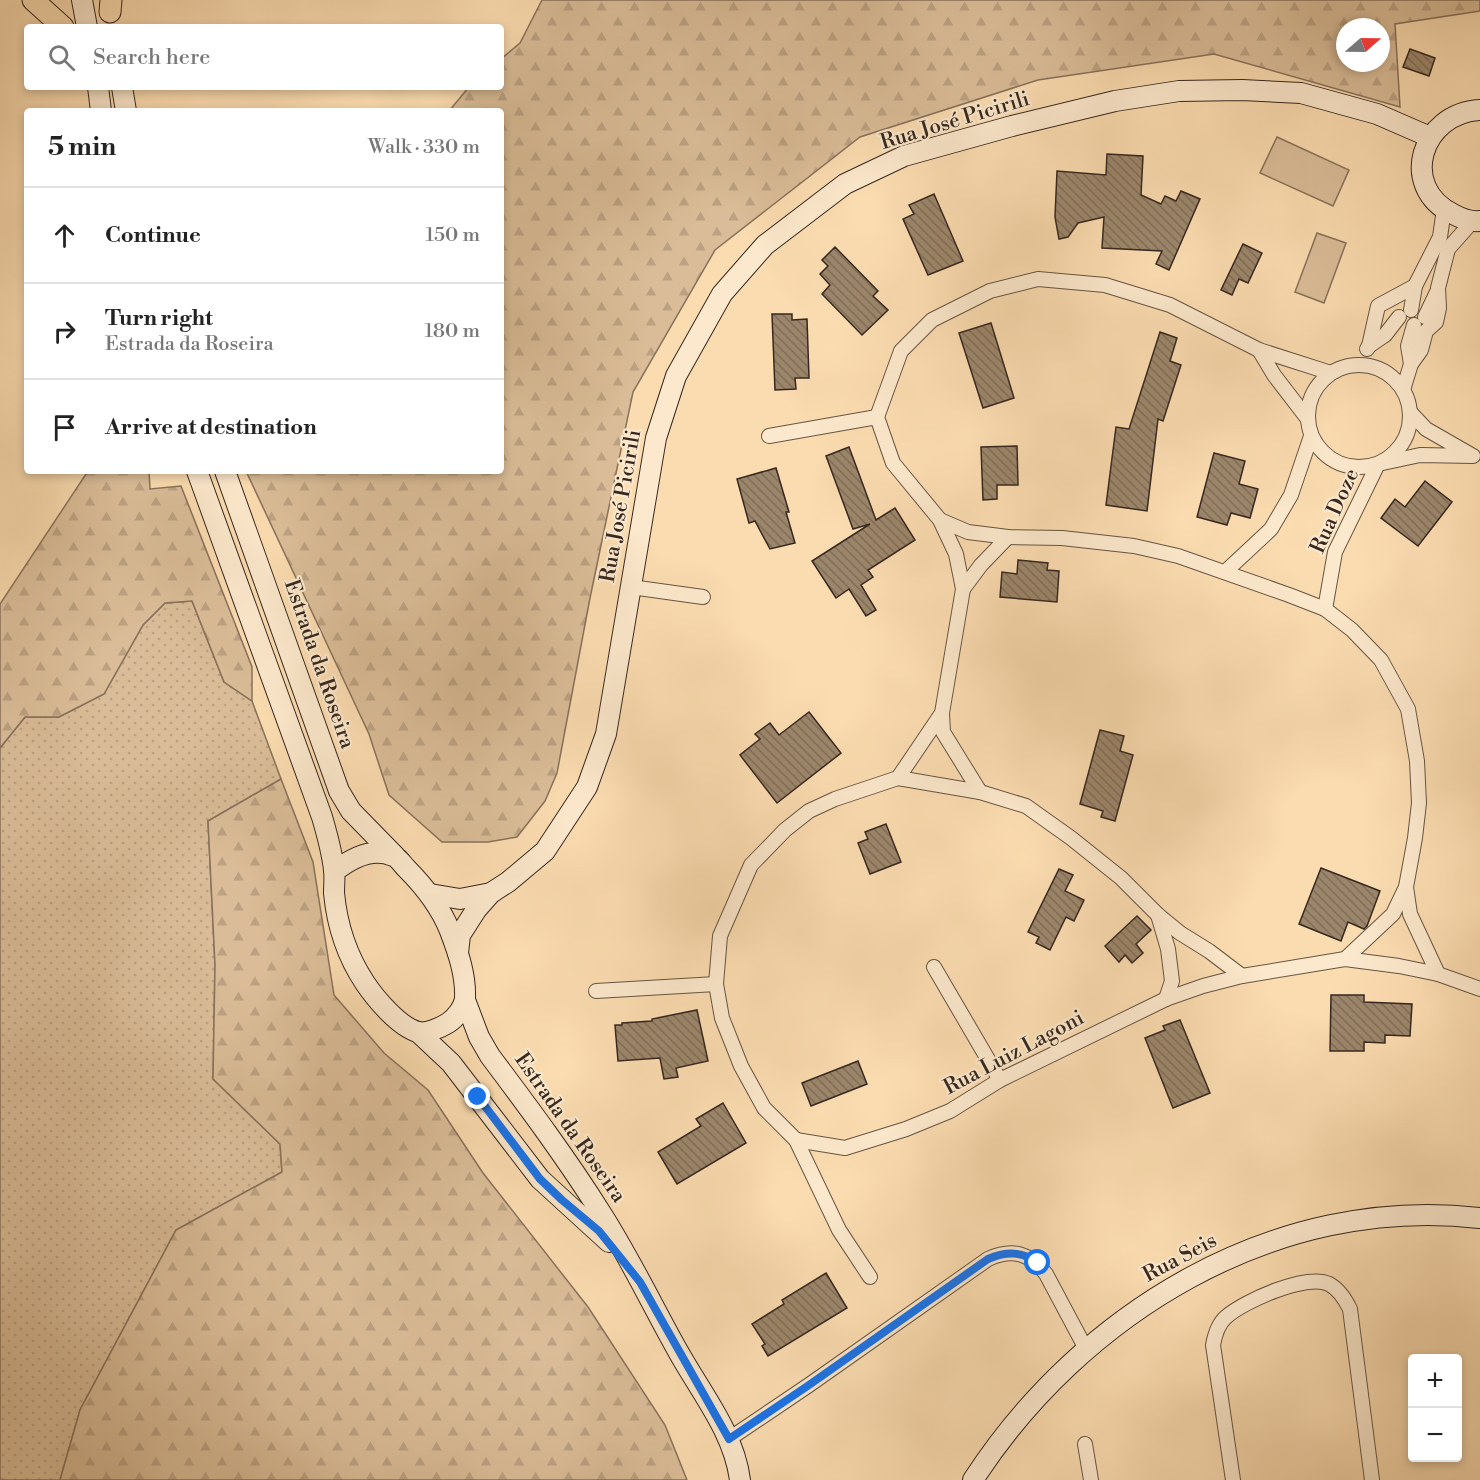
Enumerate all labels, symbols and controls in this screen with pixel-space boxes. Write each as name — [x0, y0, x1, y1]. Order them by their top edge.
north arrow — [1336, 18, 1390, 72]
search box — [24, 24, 504, 90]
icon: search — [45, 41, 78, 74]
text: Search here — [93, 44, 210, 71]
street label: Rua José Picirili — [877, 86, 1033, 156]
text: 5 min — [48, 131, 116, 163]
text: Walk · 330 m — [368, 135, 480, 160]
icon: ahead — [48, 219, 81, 252]
text: Continue — [105, 222, 201, 249]
text: 150 m — [425, 223, 480, 248]
text: Turn right — [105, 305, 213, 332]
icon: right — [48, 315, 81, 348]
text: 180 m — [425, 319, 480, 344]
text: Estrada da Roseira — [105, 332, 274, 357]
icon: arrive — [48, 411, 81, 444]
text: Arrive at destination — [105, 414, 317, 441]
street label: Rua José Picirili — [595, 427, 647, 584]
street label: Rua Doze — [1305, 464, 1365, 558]
street label: Estrada da Roseira — [278, 576, 360, 752]
street label: Rua Luiz Lagoni — [939, 1005, 1089, 1101]
street label: Estrada da Roseira — [509, 1048, 632, 1208]
route end — [464, 1083, 490, 1109]
street label: Rua Seis — [1138, 1228, 1222, 1288]
route start — [1024, 1249, 1050, 1275]
map controls — [1408, 1354, 1462, 1462]
button: + — [1408, 1354, 1462, 1408]
button: − — [1408, 1408, 1462, 1462]

